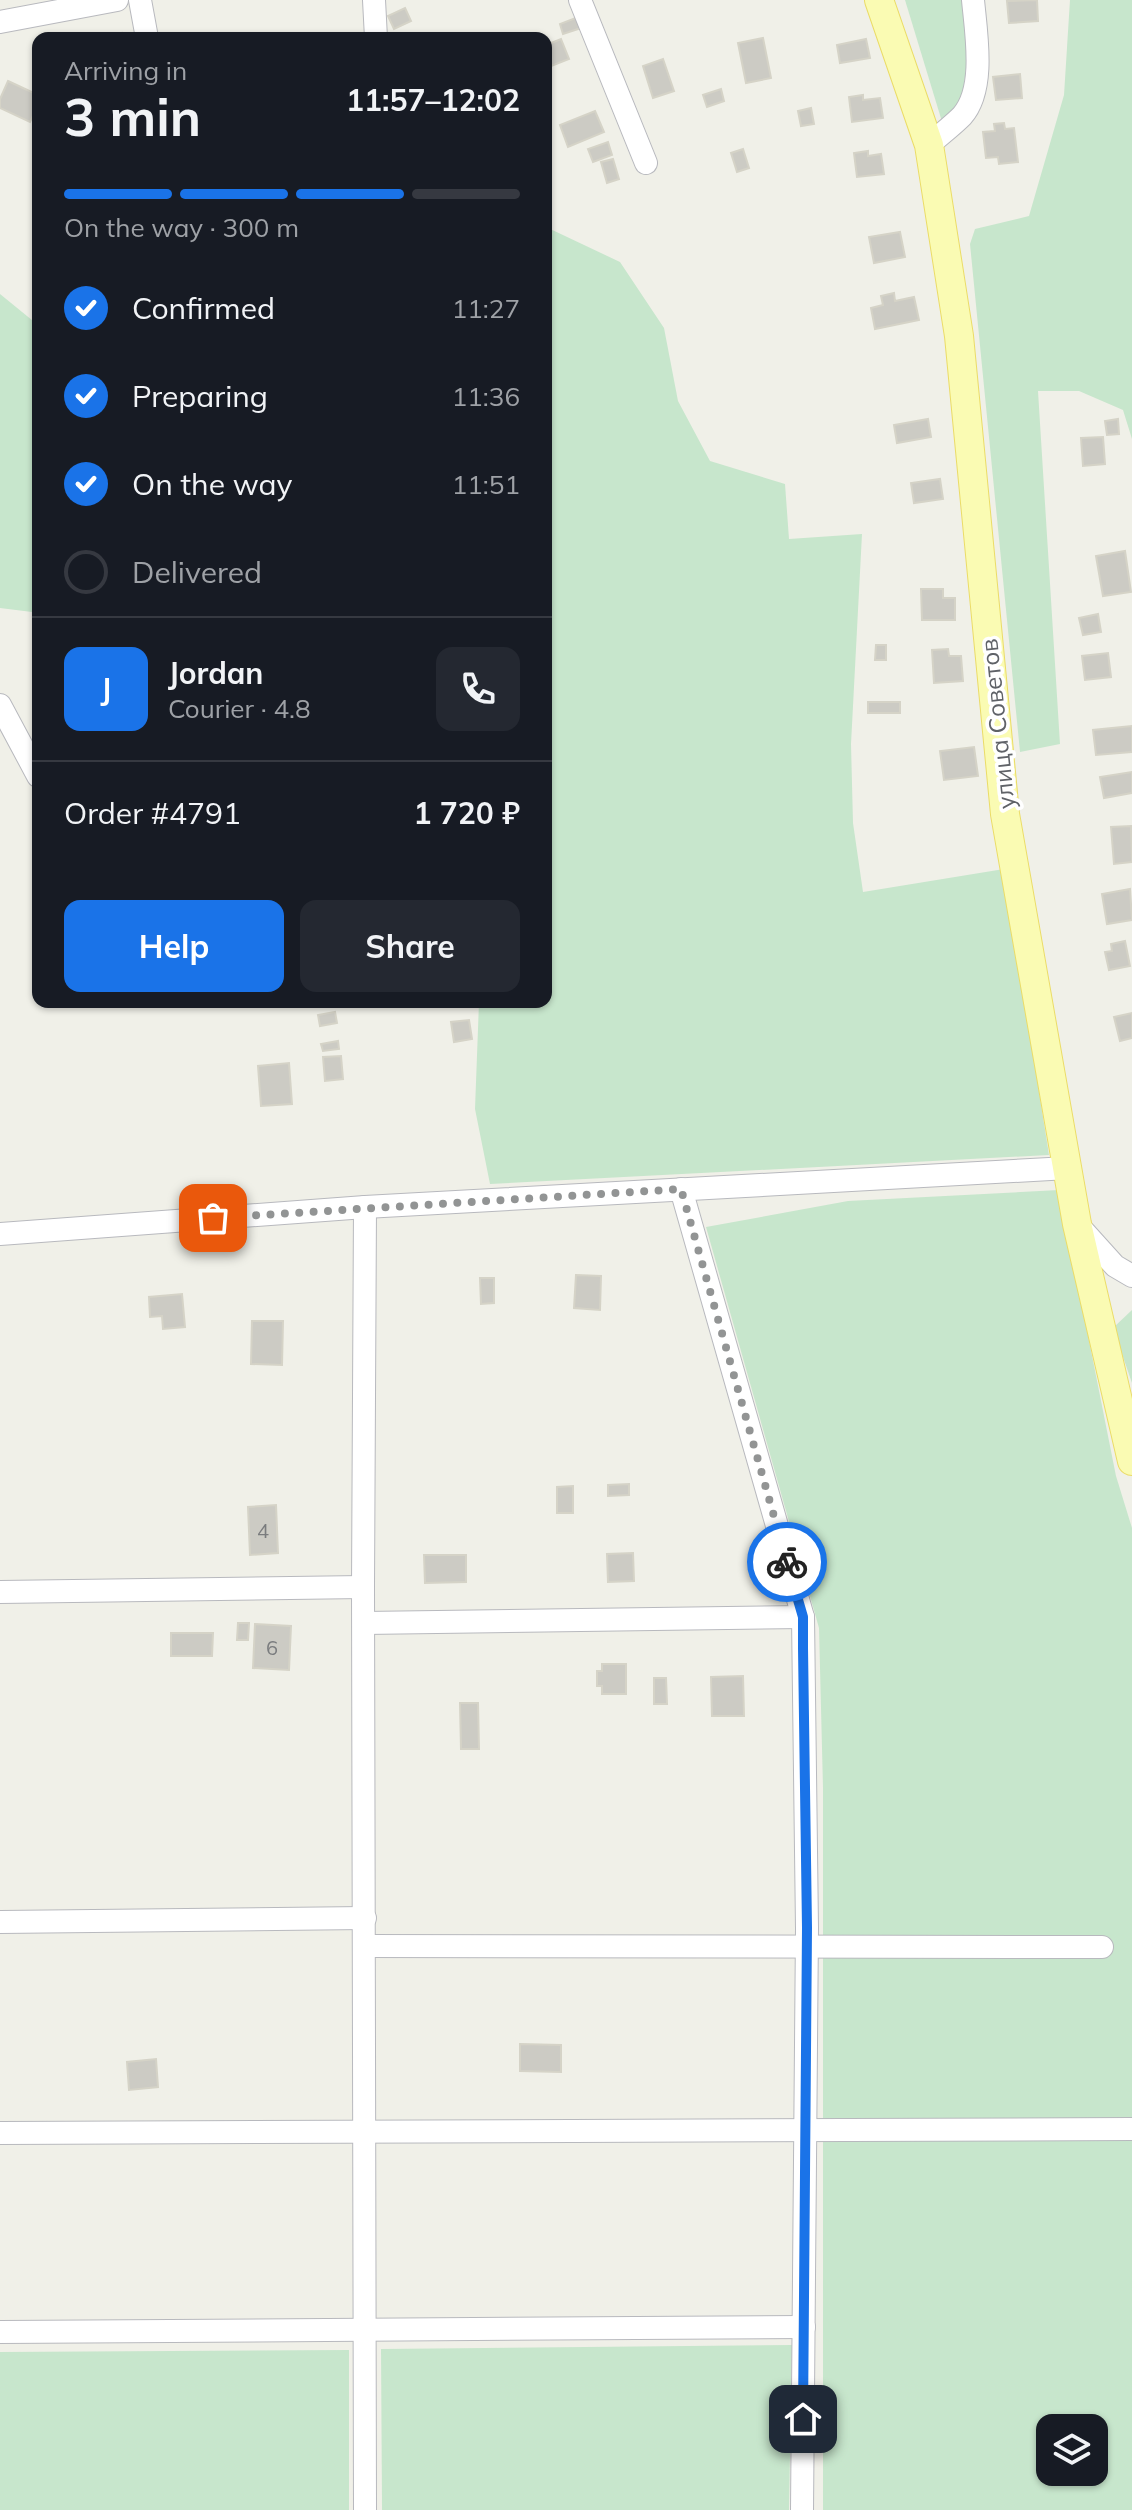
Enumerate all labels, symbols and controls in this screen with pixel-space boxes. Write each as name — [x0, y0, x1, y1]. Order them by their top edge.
text: Arriving in — [64, 54, 187, 87]
text: 11:57–12:02 — [346, 81, 520, 119]
text: 3 min — [64, 84, 201, 149]
text: On the way · 300 m — [64, 211, 299, 244]
icon: check — [64, 286, 108, 330]
text: Confirmed — [132, 289, 275, 327]
text: 11:27 — [452, 292, 520, 325]
icon: check — [64, 374, 108, 418]
text: Preparing — [132, 377, 268, 415]
text: 11:36 — [452, 380, 520, 413]
icon: check — [64, 462, 108, 506]
text: On the way — [132, 465, 292, 503]
text: 11:51 — [452, 468, 520, 501]
text: Delivered — [132, 553, 262, 591]
street label: улица Советов — [973, 637, 1021, 811]
button: phone — [436, 647, 520, 731]
text: Jordan — [168, 654, 263, 692]
text: J — [101, 670, 111, 708]
text: Courier · 4.8 — [168, 692, 311, 725]
text: Order #4791 — [64, 794, 241, 832]
text: 1 720 ₽ — [414, 794, 520, 832]
button: Help — [64, 900, 284, 992]
button: Share — [300, 900, 520, 992]
pin — [179, 1184, 247, 1252]
icon: bag — [191, 1196, 235, 1240]
house number: 4 — [257, 1518, 269, 1543]
courier — [747, 1522, 827, 1602]
icon: bike — [765, 1540, 809, 1584]
house number: 6 — [266, 1635, 278, 1660]
pin — [769, 2385, 837, 2453]
icon: home — [781, 2397, 825, 2441]
map controls — [1036, 2414, 1108, 2486]
button: layers — [1036, 2414, 1108, 2486]

